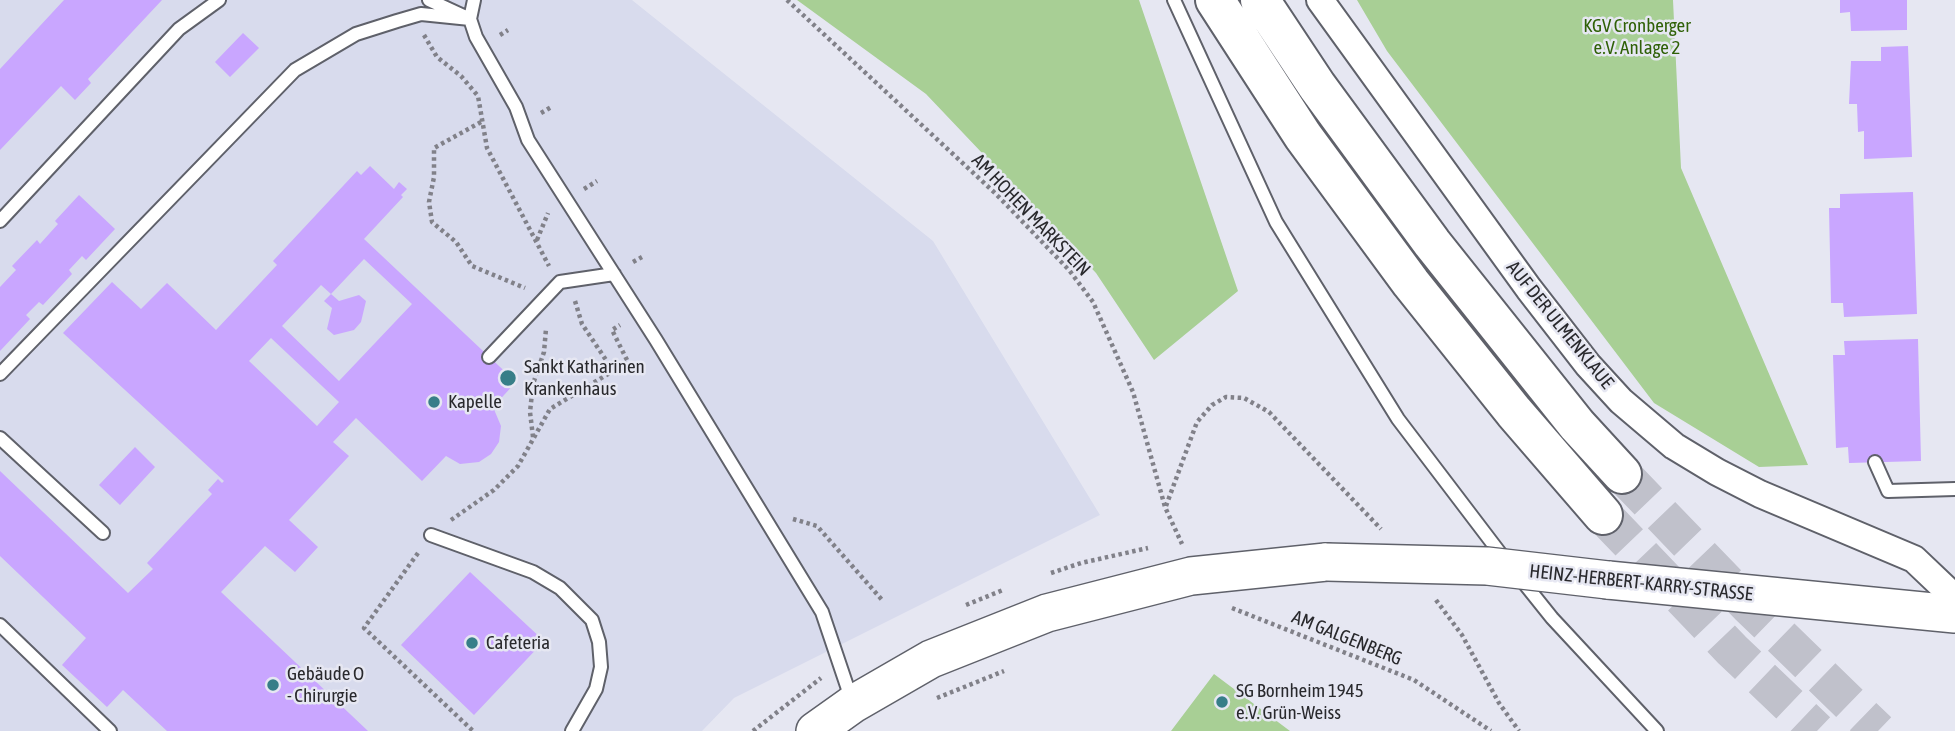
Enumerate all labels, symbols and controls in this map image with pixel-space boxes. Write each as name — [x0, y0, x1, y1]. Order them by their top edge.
park label: KGV Cronberger e.V. Anlage 2 — [1583, 15, 1691, 59]
street label: AM HOHEN MARKSTEIN — [967, 149, 1095, 281]
street label: AUF DER ULMENKLAUE — [1502, 257, 1618, 393]
place label: Sankt Katharinen Krankenhaus — [524, 356, 645, 400]
marker: Sankt Katharinen Krankenhaus — [498, 368, 518, 388]
place label: Kapelle — [448, 391, 502, 413]
marker: Kapelle — [426, 394, 442, 410]
street label: HEINZ-HERBERT-KARRY-STRASSE — [1528, 560, 1754, 606]
street label: AM GALGENBERG — [1289, 606, 1405, 670]
place label: Cafeteria — [486, 632, 550, 654]
marker: Cafeteria — [464, 635, 480, 651]
place label: Gebäude O - Chirurgie — [287, 663, 364, 707]
marker: Gebäude O - Chirurgie — [265, 677, 281, 693]
place label: SG Bornheim 1945 e.V. Grün-Weiss — [1236, 680, 1364, 724]
marker: SG Bornheim 1945 e.V. Grün-Weiss — [1214, 694, 1230, 710]

